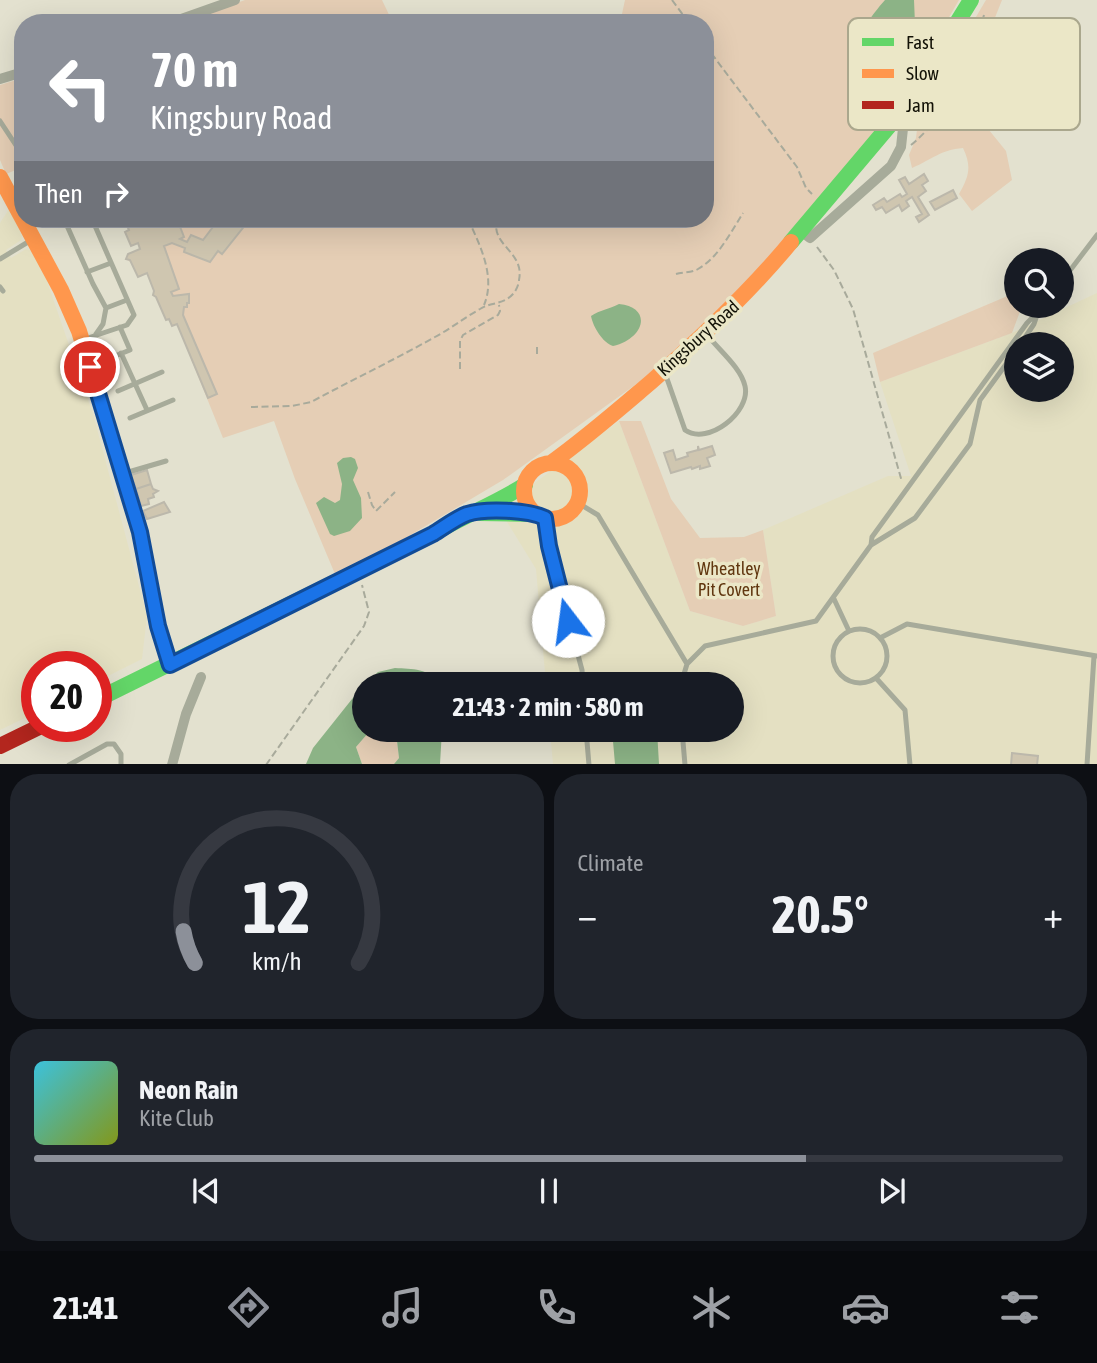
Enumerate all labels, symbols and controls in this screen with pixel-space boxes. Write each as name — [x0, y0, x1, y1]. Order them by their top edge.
legend — [848, 18, 1080, 130]
text: Fast — [906, 31, 934, 53]
text: 70 m — [150, 41, 238, 97]
icon: left — [35, 42, 126, 133]
text: Slow — [906, 62, 940, 84]
text: Jam — [906, 94, 935, 116]
text: Kingsbury Road — [150, 99, 332, 136]
icon: right — [97, 175, 135, 213]
text: Then — [35, 179, 83, 209]
map controls — [1004, 248, 1074, 402]
button: search — [1004, 248, 1074, 318]
street label: Kingsbury Road — [653, 296, 743, 380]
button: layers — [1004, 332, 1074, 402]
pin — [60, 337, 120, 397]
icon: arrive — [71, 348, 109, 386]
park label: Wheatley Pit Covert — [697, 558, 761, 600]
position arrow — [531, 584, 605, 658]
speed limit sign: 20 — [21, 651, 112, 742]
text: 21:43 · 2 min · 580 m — [453, 692, 643, 722]
text: Climate — [578, 850, 643, 876]
text: 12 — [243, 865, 311, 948]
text: 20.5° — [772, 884, 869, 944]
text: − — [578, 893, 597, 936]
text: + — [1043, 893, 1063, 936]
text: km/h — [252, 946, 302, 974]
text: Neon Rain — [139, 1075, 238, 1105]
text: Kite Club — [139, 1105, 214, 1131]
icon: previous — [187, 1172, 225, 1210]
icon: pause — [530, 1172, 568, 1210]
icon: next — [873, 1172, 911, 1210]
icon: directions — [224, 1283, 273, 1332]
icon: music — [378, 1283, 427, 1332]
icon: phone — [532, 1283, 581, 1332]
icon: climate — [687, 1283, 736, 1332]
icon: car — [841, 1283, 890, 1332]
icon: filters — [995, 1283, 1044, 1332]
text: 21:41 — [53, 1289, 119, 1326]

